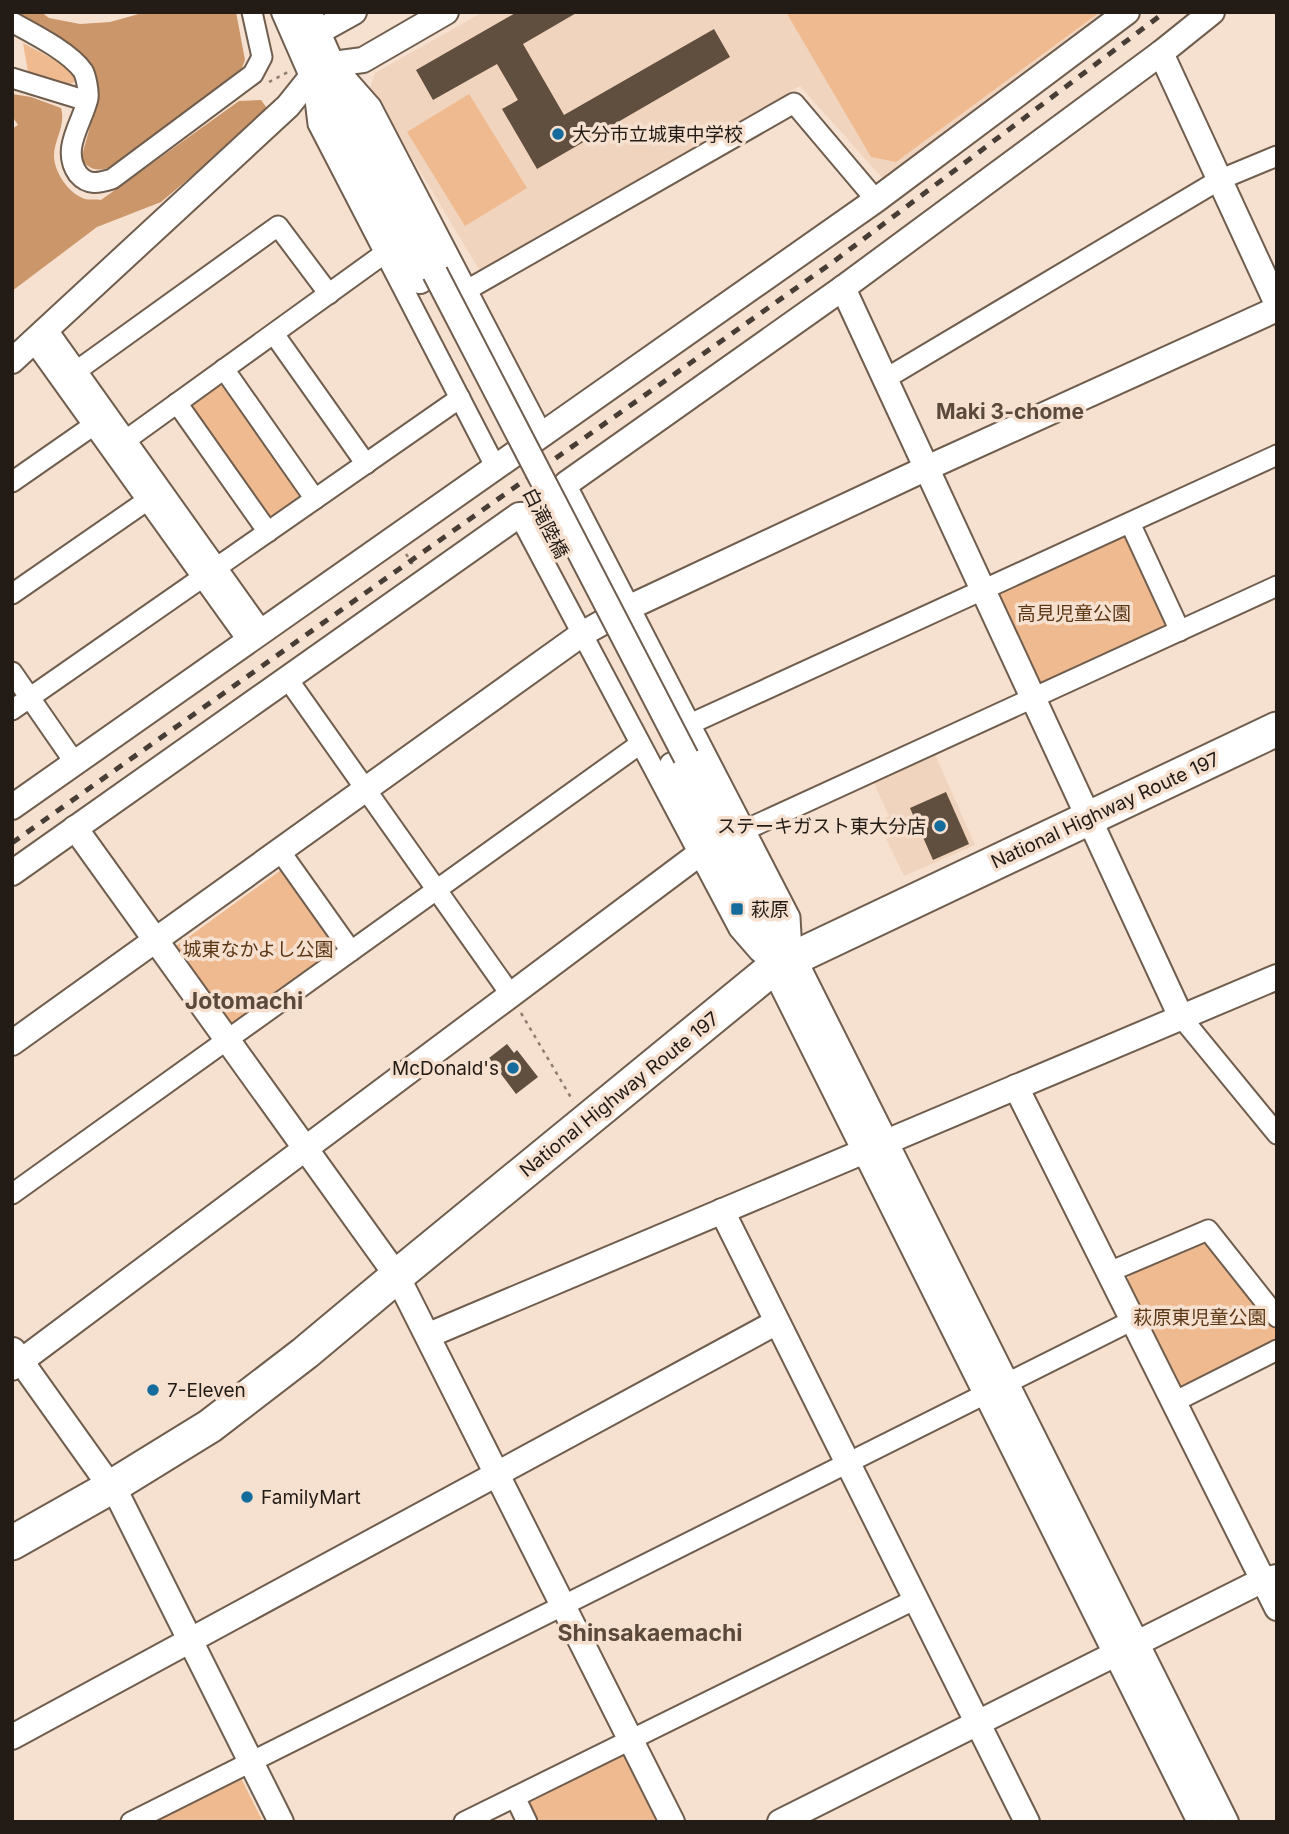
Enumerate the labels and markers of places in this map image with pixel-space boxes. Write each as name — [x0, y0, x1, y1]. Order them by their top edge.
place label: 大分市立城東中学校 — [572, 123, 743, 146]
marker: 大分市立城東中学校 — [550, 126, 566, 142]
place label: ステーキガスト東大分店 — [717, 815, 926, 838]
marker: ステーキガスト東大分店 — [932, 818, 948, 834]
place label: 萩原 — [751, 898, 789, 921]
marker: 萩原 — [729, 901, 745, 917]
place label: McDonald's — [392, 1057, 499, 1080]
marker: McDonald's — [505, 1060, 521, 1076]
place label: 7-Eleven — [167, 1379, 246, 1402]
marker: 7-Eleven — [145, 1382, 161, 1398]
place label: FamilyMart — [261, 1486, 361, 1509]
marker: FamilyMart — [239, 1489, 255, 1505]

